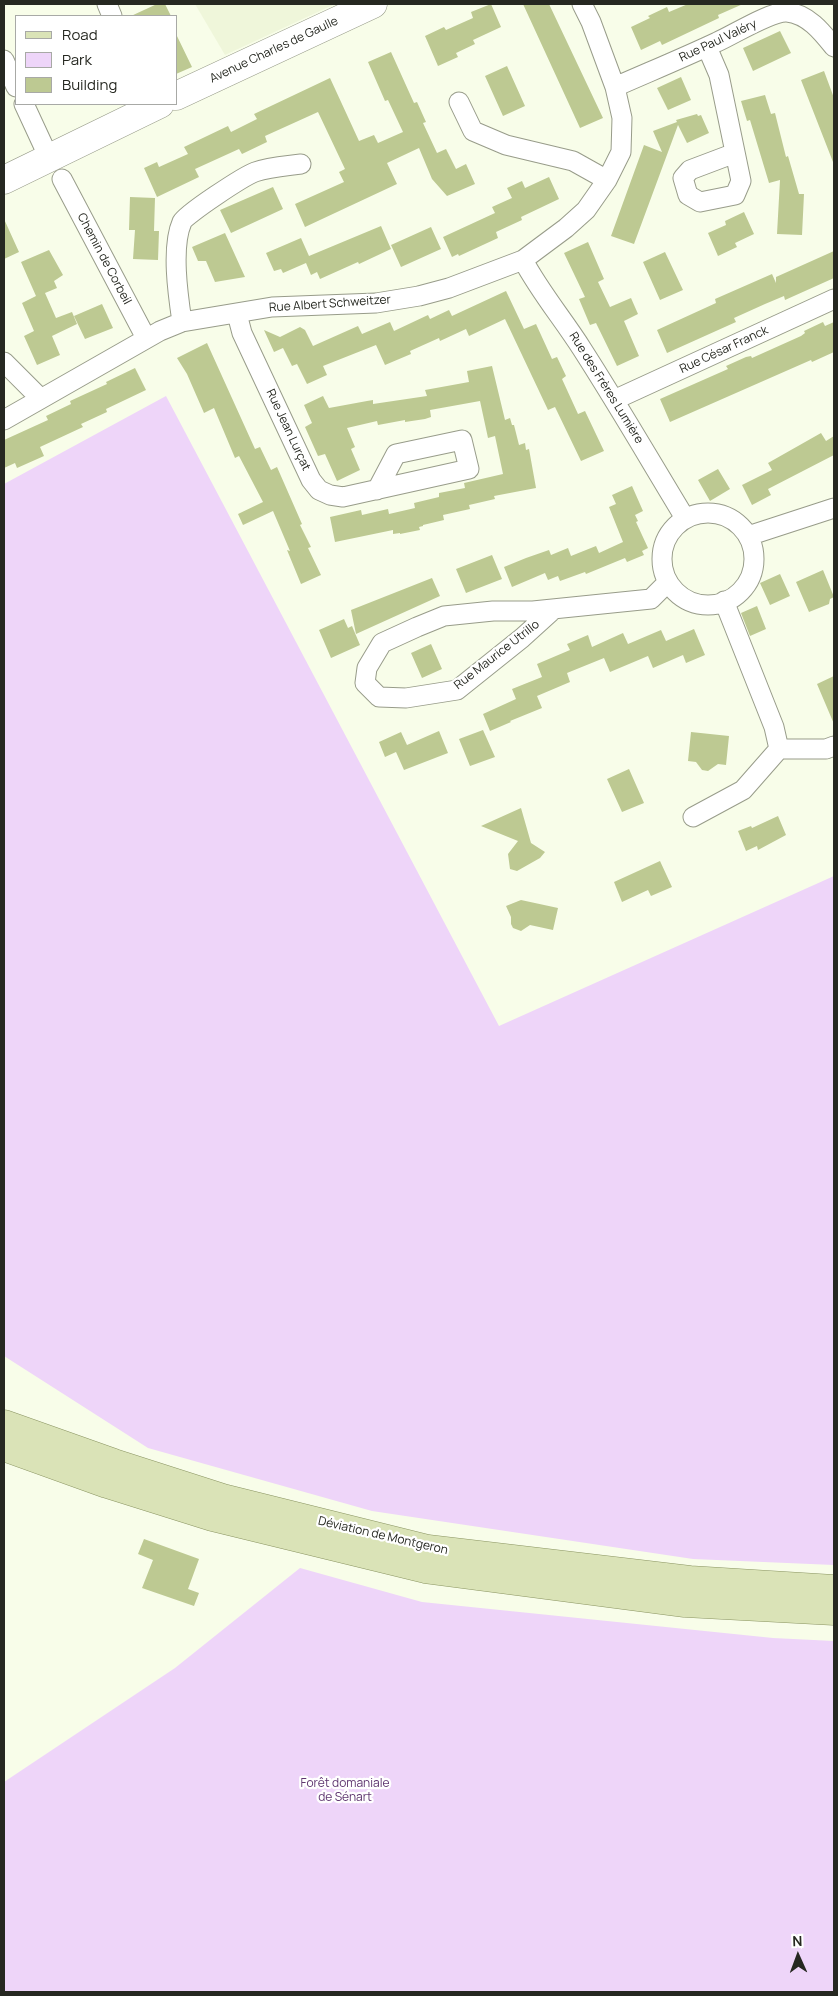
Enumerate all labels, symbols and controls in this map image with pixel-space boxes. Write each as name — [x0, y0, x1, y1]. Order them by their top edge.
street label: Avenue Charles de Gaulle — [207, 14, 341, 86]
legend — [15, 15, 178, 105]
street label: Rue Paul Valéry — [677, 17, 759, 65]
text: Road — [62, 24, 98, 45]
text: Park — [62, 49, 92, 70]
text: Building — [62, 74, 117, 95]
street label: Chemin de Corbeil — [74, 211, 134, 307]
street label: Rue Albert Schweitzer — [269, 293, 391, 315]
street label: Rue César Franck — [678, 323, 770, 377]
street label: Rue des Frères Lumière — [566, 330, 646, 446]
street label: Rue Jean Lurçat — [263, 387, 313, 473]
street label: Rue Maurice Utrillo — [452, 617, 542, 693]
street label: Déviation de Montgeron — [317, 1514, 449, 1558]
park label: Forêt domaniale de Sénart — [301, 1777, 389, 1805]
north arrow — [773, 1931, 823, 1981]
text: N — [792, 1931, 803, 1950]

